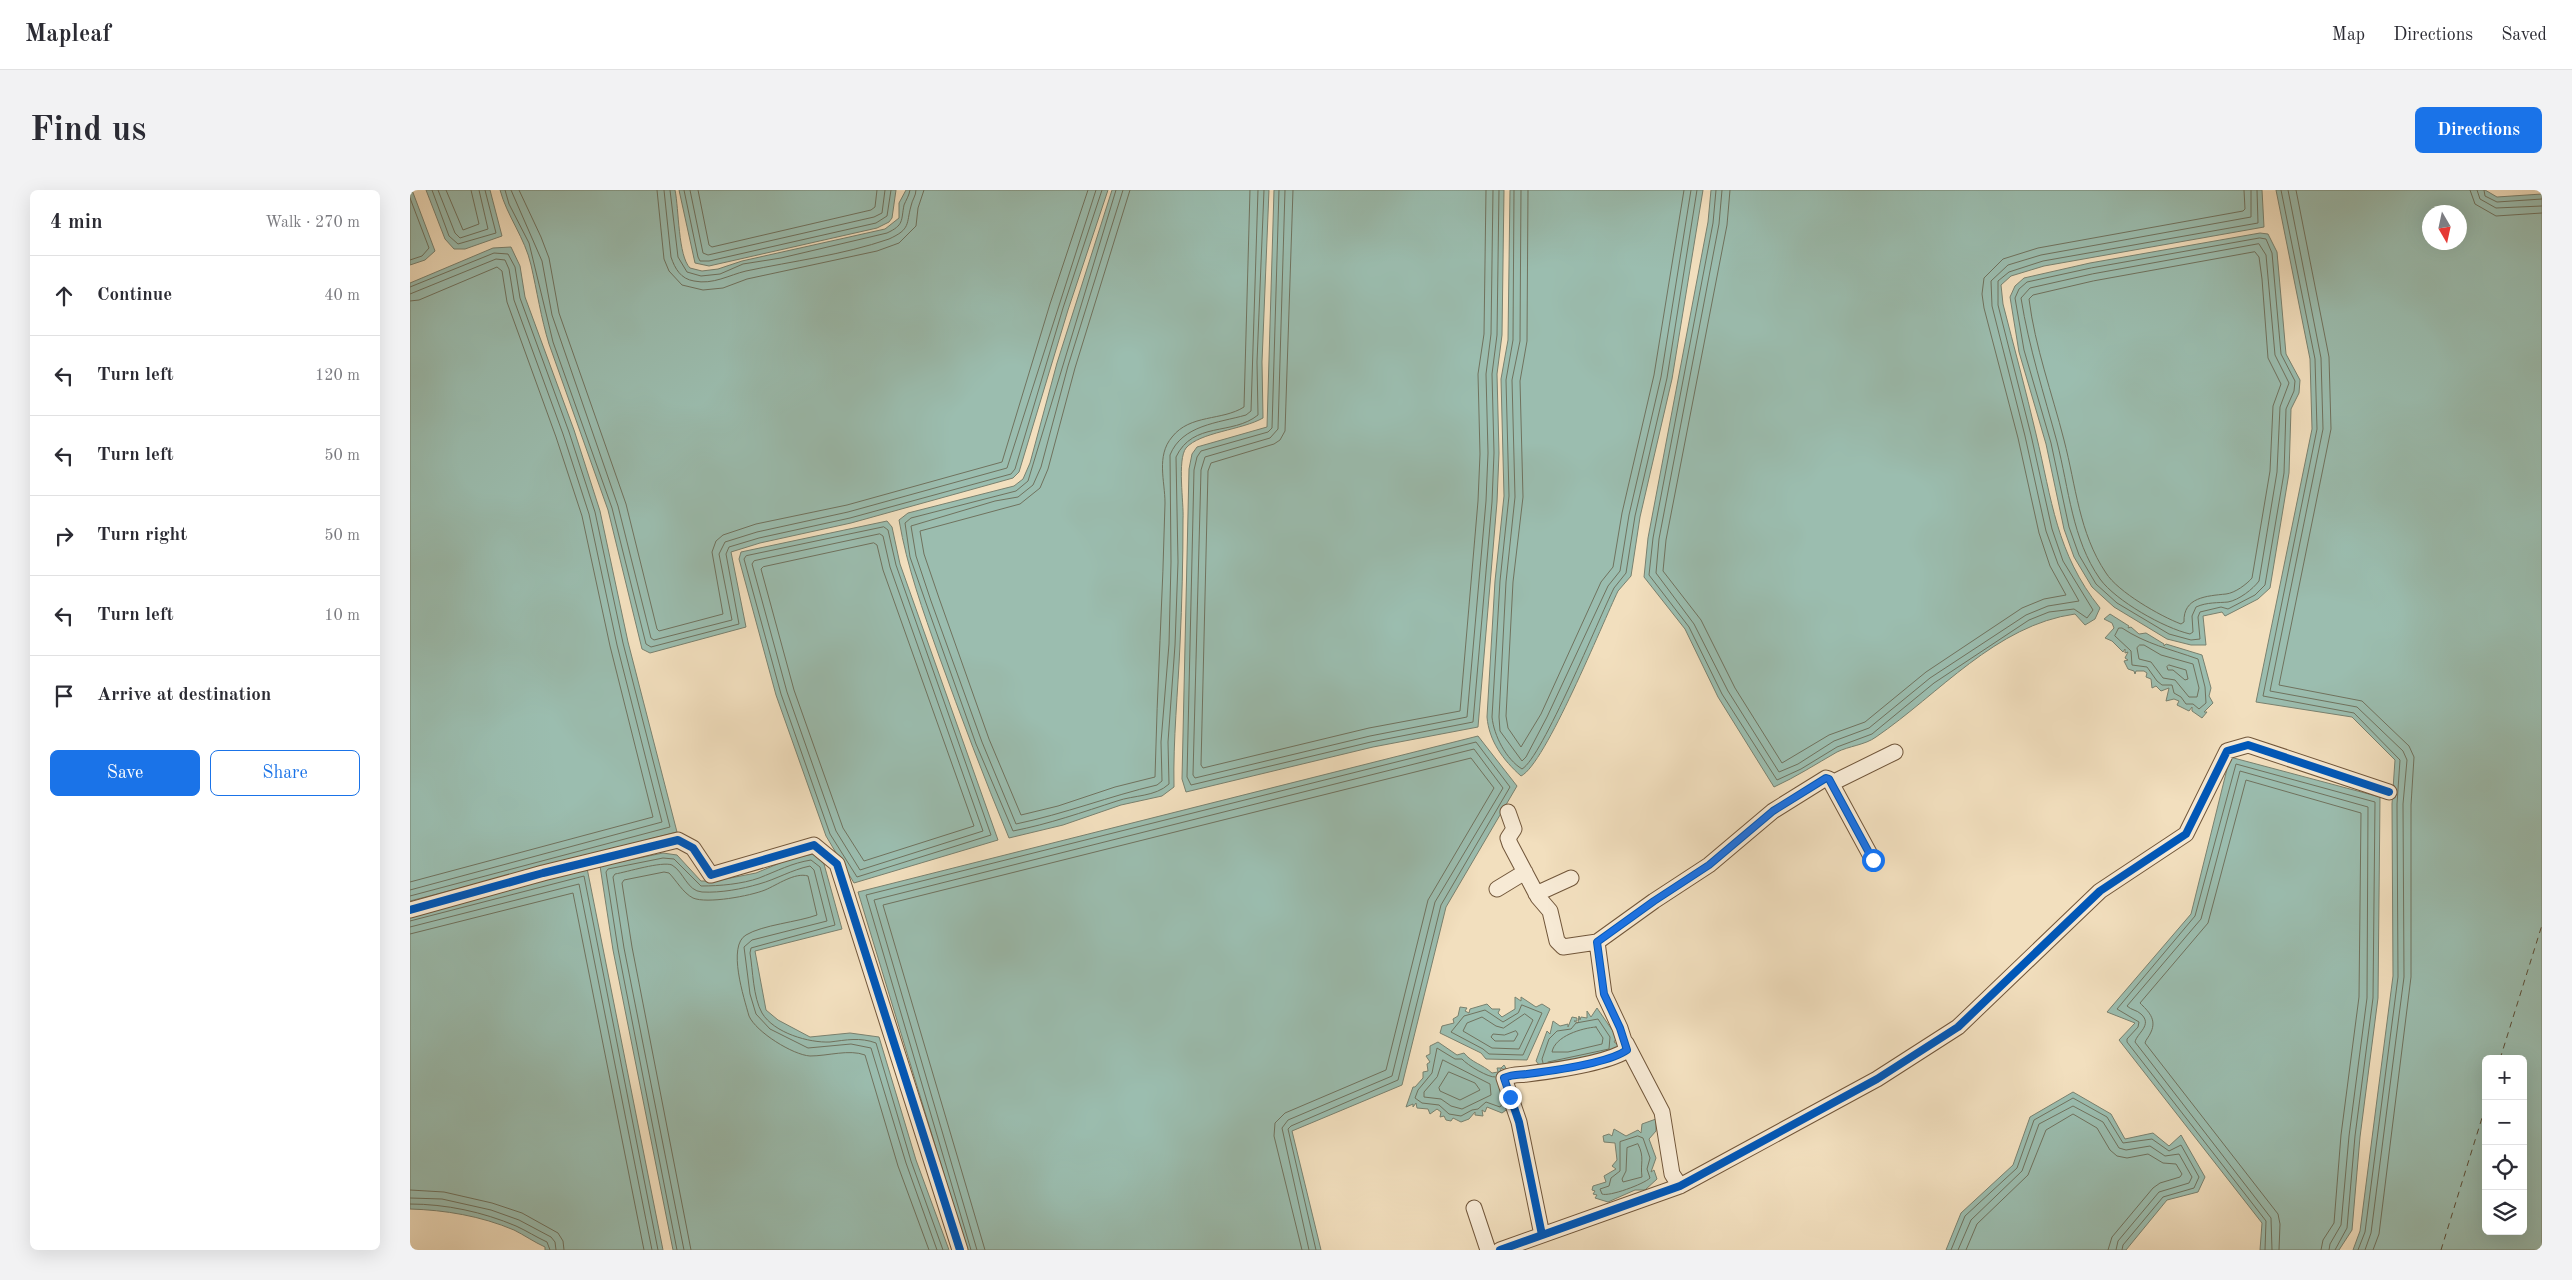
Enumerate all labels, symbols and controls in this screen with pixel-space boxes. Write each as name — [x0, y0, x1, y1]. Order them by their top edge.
text: Mapleaf — [25, 23, 111, 47]
text: Map — [2332, 26, 2365, 44]
text: Directions — [2393, 26, 2473, 44]
text: Saved — [2501, 26, 2547, 44]
button: Directions — [2415, 107, 2542, 153]
text: Find us — [30, 113, 146, 148]
north arrow — [2422, 205, 2467, 250]
text: 4 min — [50, 212, 103, 233]
text: Walk · 270 m — [265, 215, 360, 231]
icon: ahead — [50, 282, 78, 310]
text: Continue — [97, 286, 172, 305]
text: 40 m — [324, 288, 360, 304]
icon: left — [50, 362, 78, 390]
text: Turn left — [97, 366, 174, 385]
text: 120 m — [315, 368, 360, 384]
icon: left — [50, 442, 78, 470]
text: Turn left — [97, 446, 174, 465]
text: 50 m — [324, 448, 360, 464]
icon: right — [50, 522, 78, 550]
text: Turn right — [97, 526, 187, 545]
text: 50 m — [324, 528, 360, 544]
icon: left — [50, 602, 78, 630]
text: Turn left — [97, 606, 174, 625]
text: 10 m — [324, 608, 360, 624]
icon: arrive — [50, 682, 78, 710]
text: Arrive at destination — [97, 686, 271, 705]
button: Save — [50, 750, 200, 796]
button: Share — [210, 750, 360, 796]
route start — [1862, 849, 1885, 872]
map controls — [2482, 1055, 2527, 1235]
button: + — [2482, 1055, 2527, 1100]
route end — [1499, 1086, 1522, 1109]
button: − — [2482, 1100, 2527, 1145]
button: locate — [2482, 1145, 2527, 1190]
button: layers — [2482, 1190, 2527, 1235]

